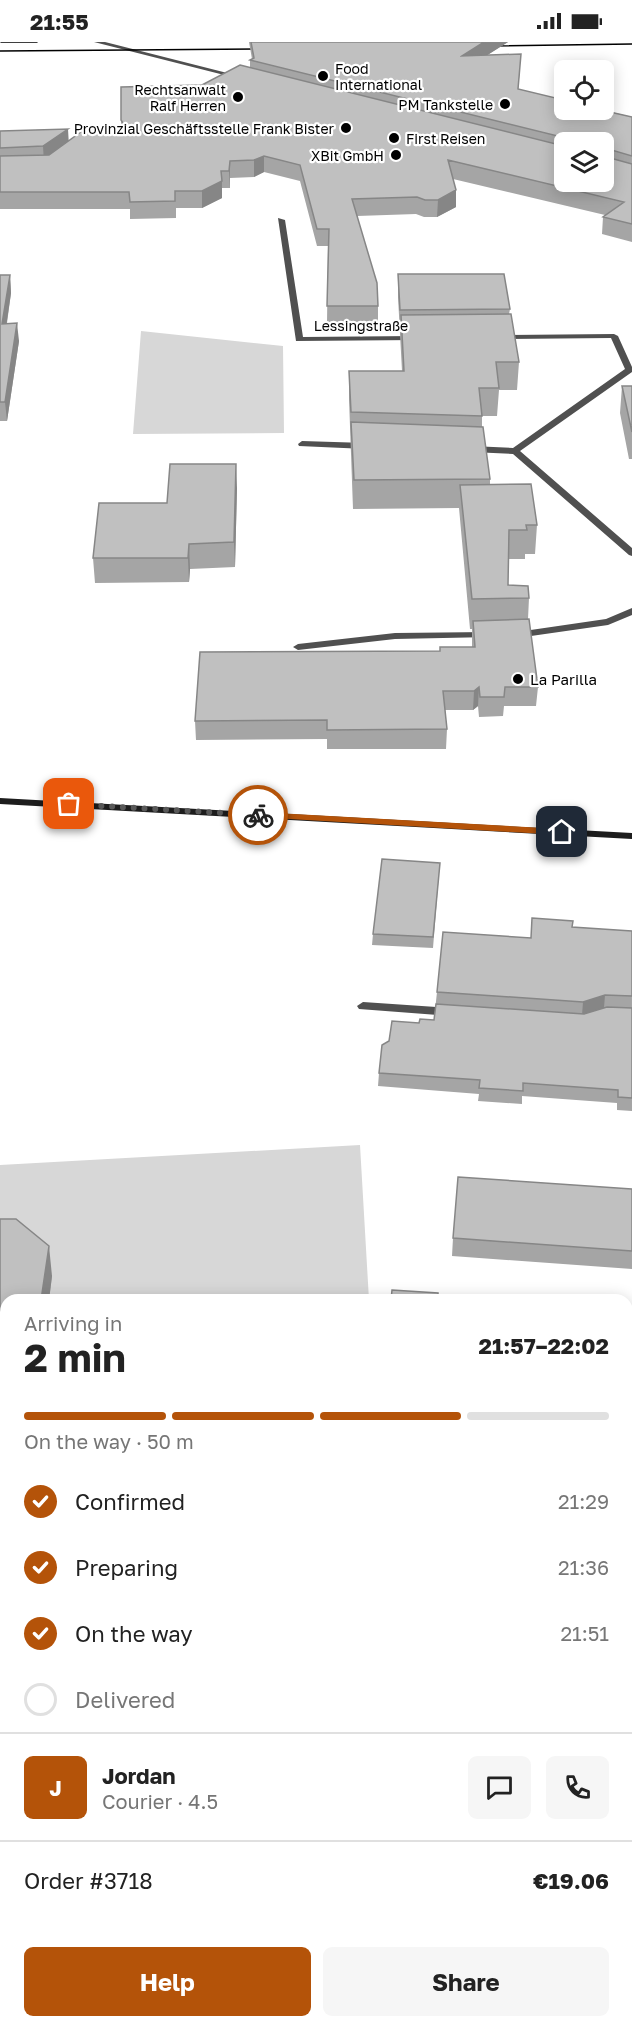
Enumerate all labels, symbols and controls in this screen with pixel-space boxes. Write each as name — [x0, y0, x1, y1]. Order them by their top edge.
text: 21:55 — [30, 8, 89, 35]
place label: Food International — [335, 60, 422, 93]
map controls — [554, 60, 614, 192]
button: locate — [554, 60, 614, 120]
marker: Food International — [316, 69, 330, 83]
place label: Rechtsanwalt Ralf Herren — [134, 81, 226, 114]
marker: Rechtsanwalt Ralf Herren — [231, 90, 245, 104]
place label: PM Tankstelle — [398, 96, 493, 113]
marker: PM Tankstelle — [498, 97, 512, 111]
place label: Provinzial Geschäftsstelle Frank Bister — [74, 120, 335, 137]
marker: Provinzial Geschäftsstelle Frank Bister — [339, 121, 353, 135]
place label: First Reisen — [406, 130, 485, 147]
marker: First Reisen — [387, 131, 401, 145]
button: layers — [554, 132, 614, 192]
place label: XBit GmbH — [311, 147, 384, 164]
marker: XBit GmbH — [389, 148, 403, 162]
street label: Lessingstraße — [314, 317, 408, 334]
place label: La Parilla — [530, 670, 597, 688]
marker: La Parilla — [511, 672, 525, 686]
pin — [43, 778, 94, 829]
courier — [228, 785, 288, 845]
icon: bag — [52, 787, 85, 820]
icon: bike — [242, 799, 275, 832]
pin — [536, 806, 587, 857]
icon: home — [545, 815, 578, 848]
text: Arriving in — [24, 1311, 122, 1335]
text: 21:57–22:02 — [479, 1332, 609, 1359]
text: 2 min — [24, 1334, 126, 1381]
text: On the way · 50 m — [24, 1429, 194, 1453]
icon: check — [24, 1485, 57, 1518]
text: Confirmed — [75, 1488, 185, 1515]
text: 21:29 — [558, 1489, 609, 1513]
icon: check — [24, 1551, 57, 1584]
text: Preparing — [75, 1554, 178, 1581]
text: 21:36 — [558, 1555, 609, 1579]
icon: check — [24, 1617, 57, 1650]
text: On the way — [75, 1620, 193, 1647]
text: 21:51 — [560, 1621, 609, 1645]
text: Delivered — [75, 1686, 175, 1713]
button: chat — [468, 1756, 531, 1819]
button: phone — [546, 1756, 609, 1819]
text: Jordan — [102, 1762, 176, 1789]
text: J — [49, 1774, 62, 1801]
text: Courier · 4.5 — [102, 1789, 218, 1813]
text: Order #3718 — [24, 1867, 153, 1894]
text: €19.06 — [533, 1867, 609, 1894]
button: Help — [24, 1947, 311, 2016]
button: Share — [323, 1947, 609, 2016]

